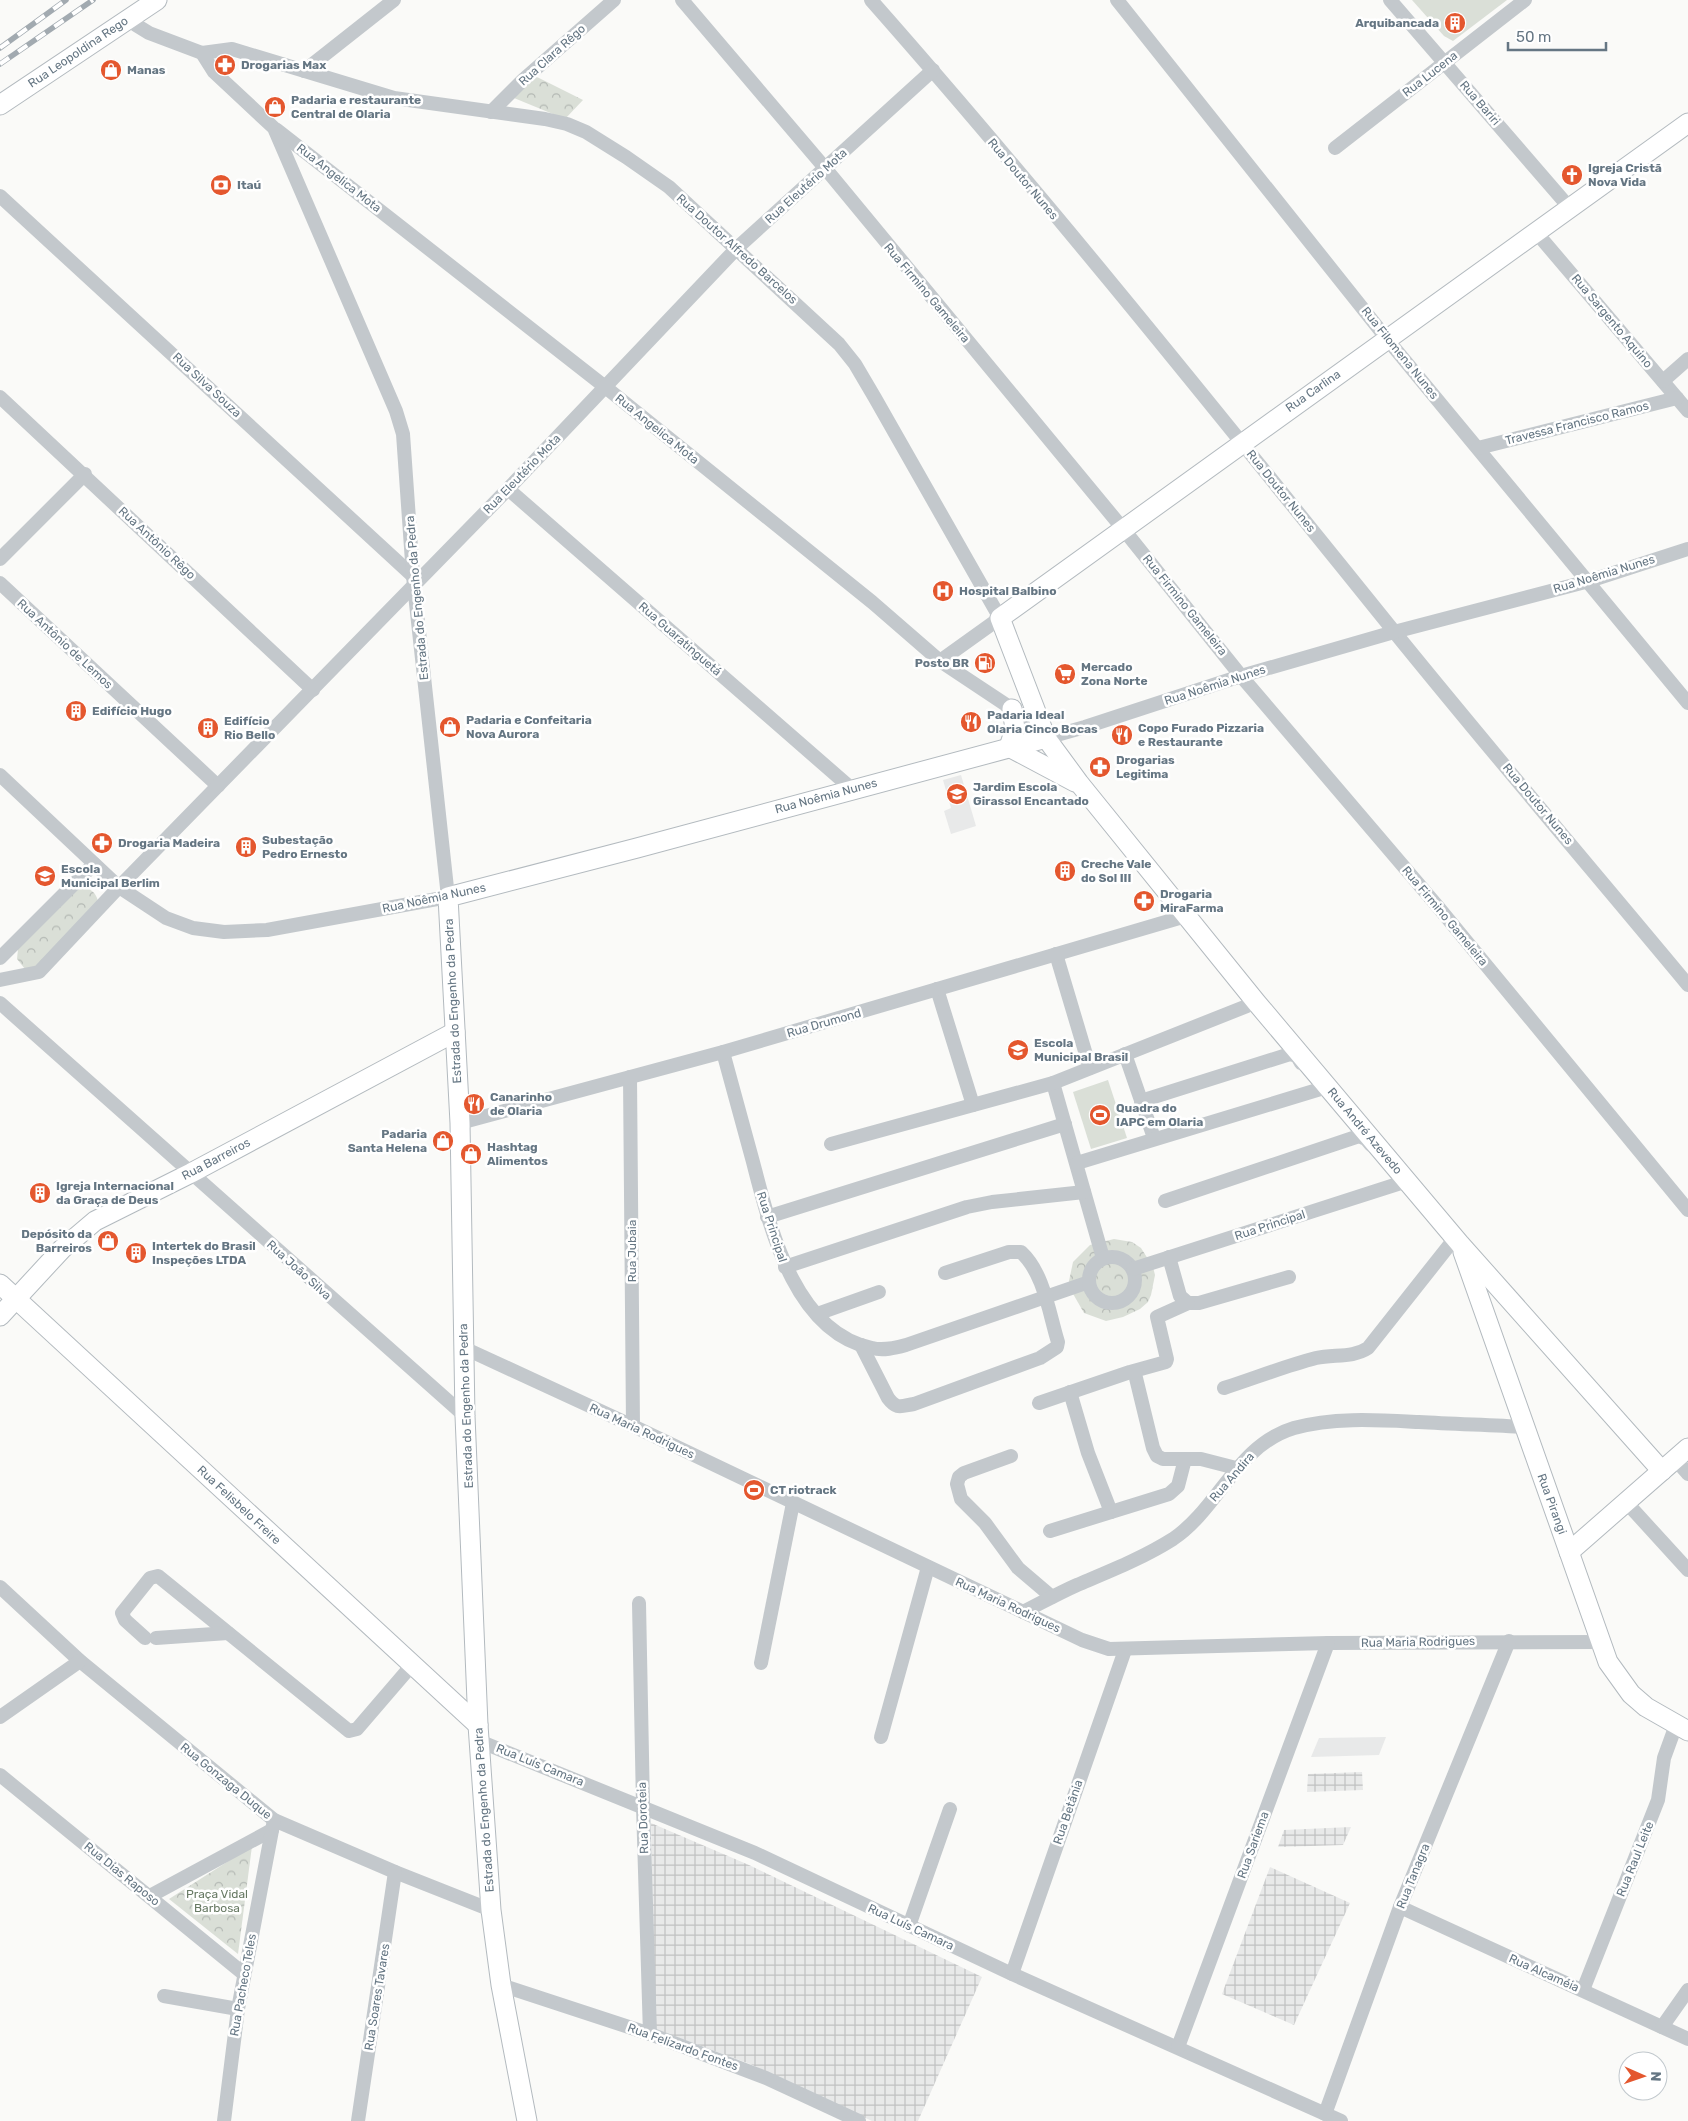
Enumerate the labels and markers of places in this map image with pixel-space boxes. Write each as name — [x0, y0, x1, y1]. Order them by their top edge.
building icon: Arquibancada — [1443, 11, 1467, 35]
place label: Arquibancada — [1355, 16, 1439, 30]
pharmacy icon: Drogarias Max — [213, 53, 237, 77]
shop icon: Manas — [99, 58, 123, 82]
place label: Drogarias Max — [241, 58, 326, 72]
place label: Manas — [127, 63, 166, 77]
place label: Padaria e restaurante Central de Olaria — [291, 93, 421, 121]
shop icon: Padaria e restaurante Central de Olaria — [263, 95, 287, 119]
place label: Igreja Cristã Nova Vida — [1588, 161, 1662, 189]
church icon: Igreja Cristã Nova Vida — [1560, 163, 1584, 187]
bank icon: Itaú — [209, 173, 233, 197]
place label: Itaú — [237, 178, 261, 192]
hospital icon: Hospital Balbino — [931, 579, 955, 603]
place label: Hospital Balbino — [959, 584, 1057, 598]
fuel station icon: Posto BR — [973, 651, 997, 675]
place label: Posto BR — [915, 656, 969, 670]
place label: Mercado Zona Norte — [1081, 660, 1148, 688]
supermarket icon: Mercado Zona Norte — [1053, 662, 1077, 686]
building icon: Edifício Hugo — [64, 699, 88, 723]
place label: Edifício Hugo — [92, 704, 172, 718]
place label: Padaria Ideal Olaria Cinco Bocas — [987, 708, 1098, 736]
restaurant icon: Padaria Ideal Olaria Cinco Bocas — [959, 710, 983, 734]
place label: Padaria e Confeitaria Nova Aurora — [466, 713, 592, 741]
place label: Edifício Rio Bello — [224, 714, 275, 742]
shop icon: Padaria e Confeitaria Nova Aurora — [438, 715, 462, 739]
building icon: Edifício Rio Bello — [196, 716, 220, 740]
place label: Copo Furado Pizzaria e Restaurante — [1138, 721, 1264, 749]
restaurant icon: Copo Furado Pizzaria e Restaurante — [1110, 723, 1134, 747]
place label: Drogarias Legitima — [1116, 753, 1175, 781]
pharmacy icon: Drogarias Legitima — [1088, 755, 1112, 779]
place label: Jardim Escola Girassol Encantado — [973, 780, 1089, 808]
school or university icon: Jardim Escola Girassol Encantado — [945, 782, 969, 806]
pharmacy icon: Drogaria Madeira — [90, 831, 114, 855]
place label: Subestação Pedro Ernesto — [262, 833, 348, 861]
building icon: Subestação Pedro Ernesto — [234, 835, 258, 859]
place label: Drogaria Madeira — [118, 836, 220, 850]
place label: Creche Vale do Sol III — [1081, 857, 1151, 885]
building icon: Creche Vale do Sol III — [1053, 859, 1077, 883]
place label: Escola Municipal Berlim — [61, 862, 160, 890]
school or university icon: Escola Municipal Berlim — [33, 864, 57, 888]
place label: Drogaria MiraFarma — [1160, 887, 1224, 915]
pharmacy icon: Drogaria MiraFarma — [1132, 889, 1156, 913]
place label: Escola Municipal Brasil — [1034, 1036, 1128, 1064]
school or university icon: Escola Municipal Brasil — [1006, 1038, 1030, 1062]
place label: Canarinho de Olaria — [490, 1090, 552, 1118]
restaurant icon: Canarinho de Olaria — [462, 1092, 486, 1116]
place label: Quadra do IAPC em Olaria — [1116, 1101, 1203, 1129]
sports icon: Quadra do IAPC em Olaria — [1088, 1103, 1112, 1127]
place label: Padaria Santa Helena — [348, 1127, 427, 1155]
shop icon: Padaria Santa Helena — [431, 1129, 455, 1153]
place label: Hashtag Alimentos — [487, 1140, 548, 1168]
shop icon: Hashtag Alimentos — [459, 1142, 483, 1166]
place label: Igreja Internacional da Graça de Deus — [56, 1179, 174, 1207]
building icon: Igreja Internacional da Graça de Deus — [28, 1181, 52, 1205]
place label: Depósito da Barreiros — [21, 1227, 92, 1255]
shop icon: Depósito da Barreiros — [96, 1229, 120, 1253]
place label: Intertek do Brasil Inspeções LTDA — [152, 1239, 256, 1267]
building icon: Intertek do Brasil Inspeções LTDA — [124, 1241, 148, 1265]
sports icon: CT riotrack — [742, 1478, 766, 1502]
place label: CT riotrack — [770, 1483, 837, 1497]

